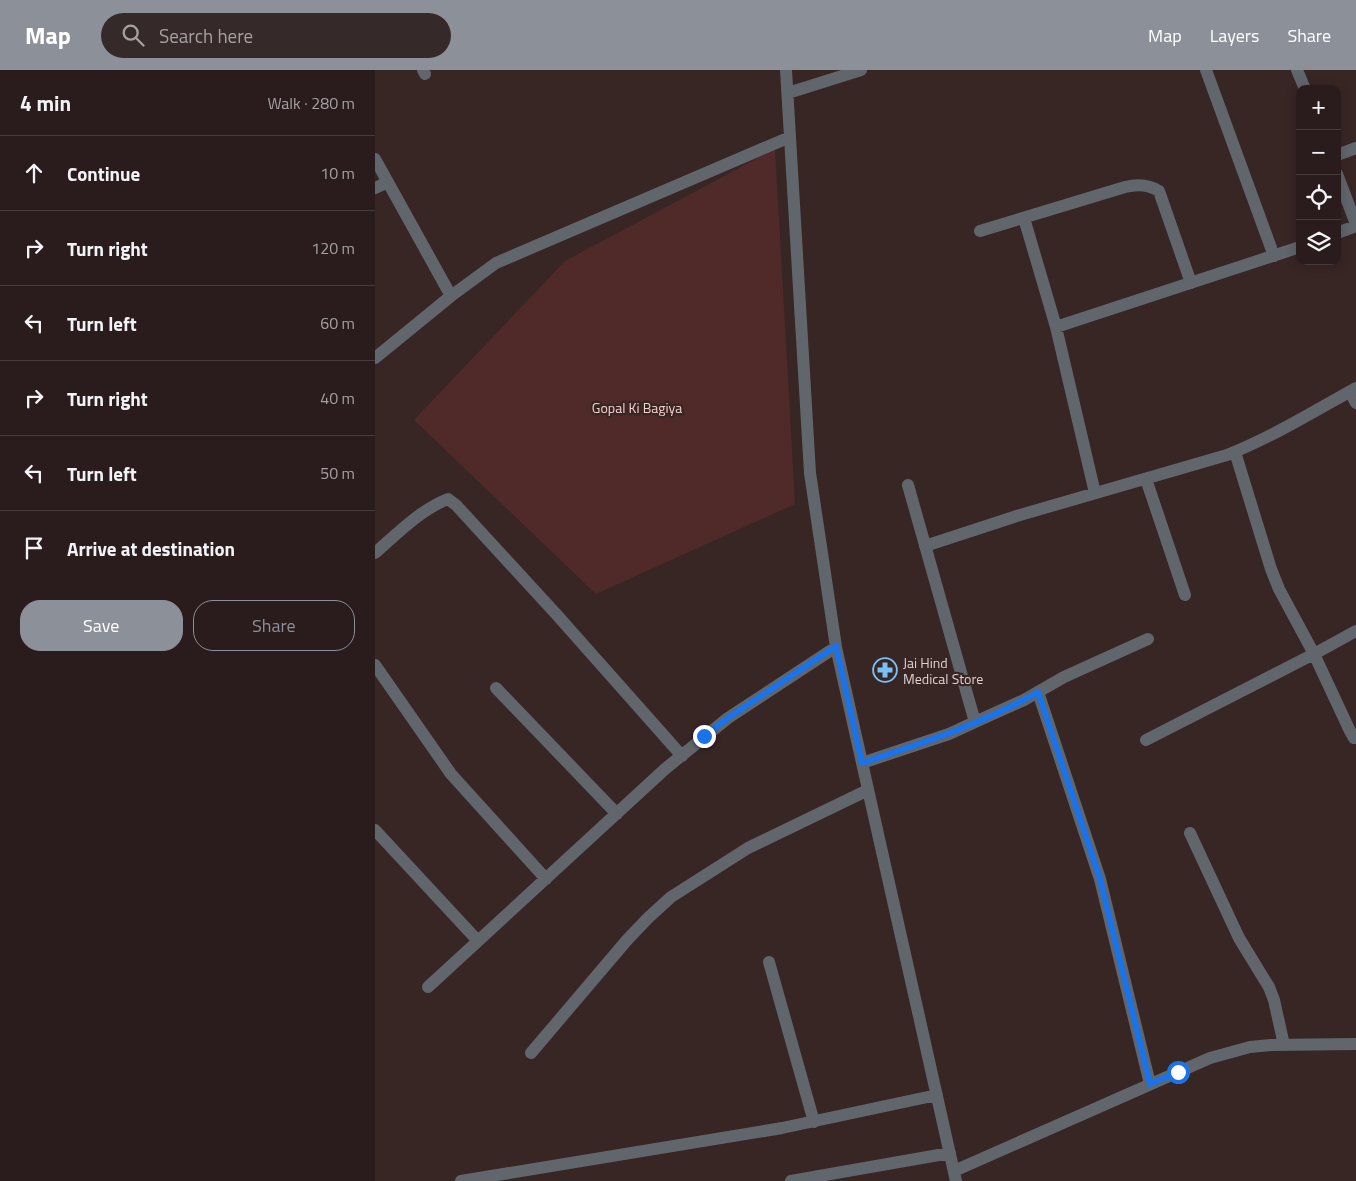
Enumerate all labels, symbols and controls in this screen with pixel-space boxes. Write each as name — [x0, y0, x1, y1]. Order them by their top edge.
search box — [101, 13, 451, 58]
text: Map — [25, 17, 71, 53]
icon: search — [119, 21, 147, 49]
text: Search here — [159, 21, 253, 50]
text: Map — [1148, 22, 1182, 49]
text: Layers — [1210, 22, 1259, 49]
text: Share — [1287, 22, 1331, 49]
map controls — [1296, 85, 1341, 265]
button: + — [1296, 85, 1341, 130]
text: 4 min — [20, 87, 71, 119]
text: Walk · 280 m — [267, 91, 355, 115]
button: − — [1296, 130, 1341, 175]
icon: ahead — [20, 159, 48, 187]
text: Continue — [67, 159, 140, 188]
text: 10 m — [320, 161, 355, 185]
button: locate — [1296, 175, 1341, 220]
button: layers — [1296, 220, 1341, 265]
icon: right — [20, 234, 48, 262]
text: Turn right — [67, 234, 148, 263]
text: 120 m — [311, 236, 355, 260]
icon: left — [20, 309, 48, 337]
text: Turn left — [67, 309, 137, 338]
text: 60 m — [320, 311, 355, 335]
icon: right — [20, 384, 48, 412]
text: Turn right — [67, 384, 148, 413]
text: 40 m — [320, 386, 355, 410]
park label: Gopal Ki Bagiya — [592, 397, 682, 418]
icon: left — [20, 459, 48, 487]
text: Turn left — [67, 459, 137, 488]
text: 50 m — [320, 461, 355, 485]
icon: arrive — [20, 534, 48, 562]
text: Arrive at destination — [67, 534, 235, 563]
button: Save — [20, 600, 183, 651]
button: Share — [193, 600, 355, 651]
place label: Jai Hind Medical Store — [903, 652, 983, 689]
pharmacy icon: Jai Hind Medical Store — [872, 657, 898, 683]
route end — [693, 725, 716, 748]
route start — [1167, 1061, 1190, 1084]

